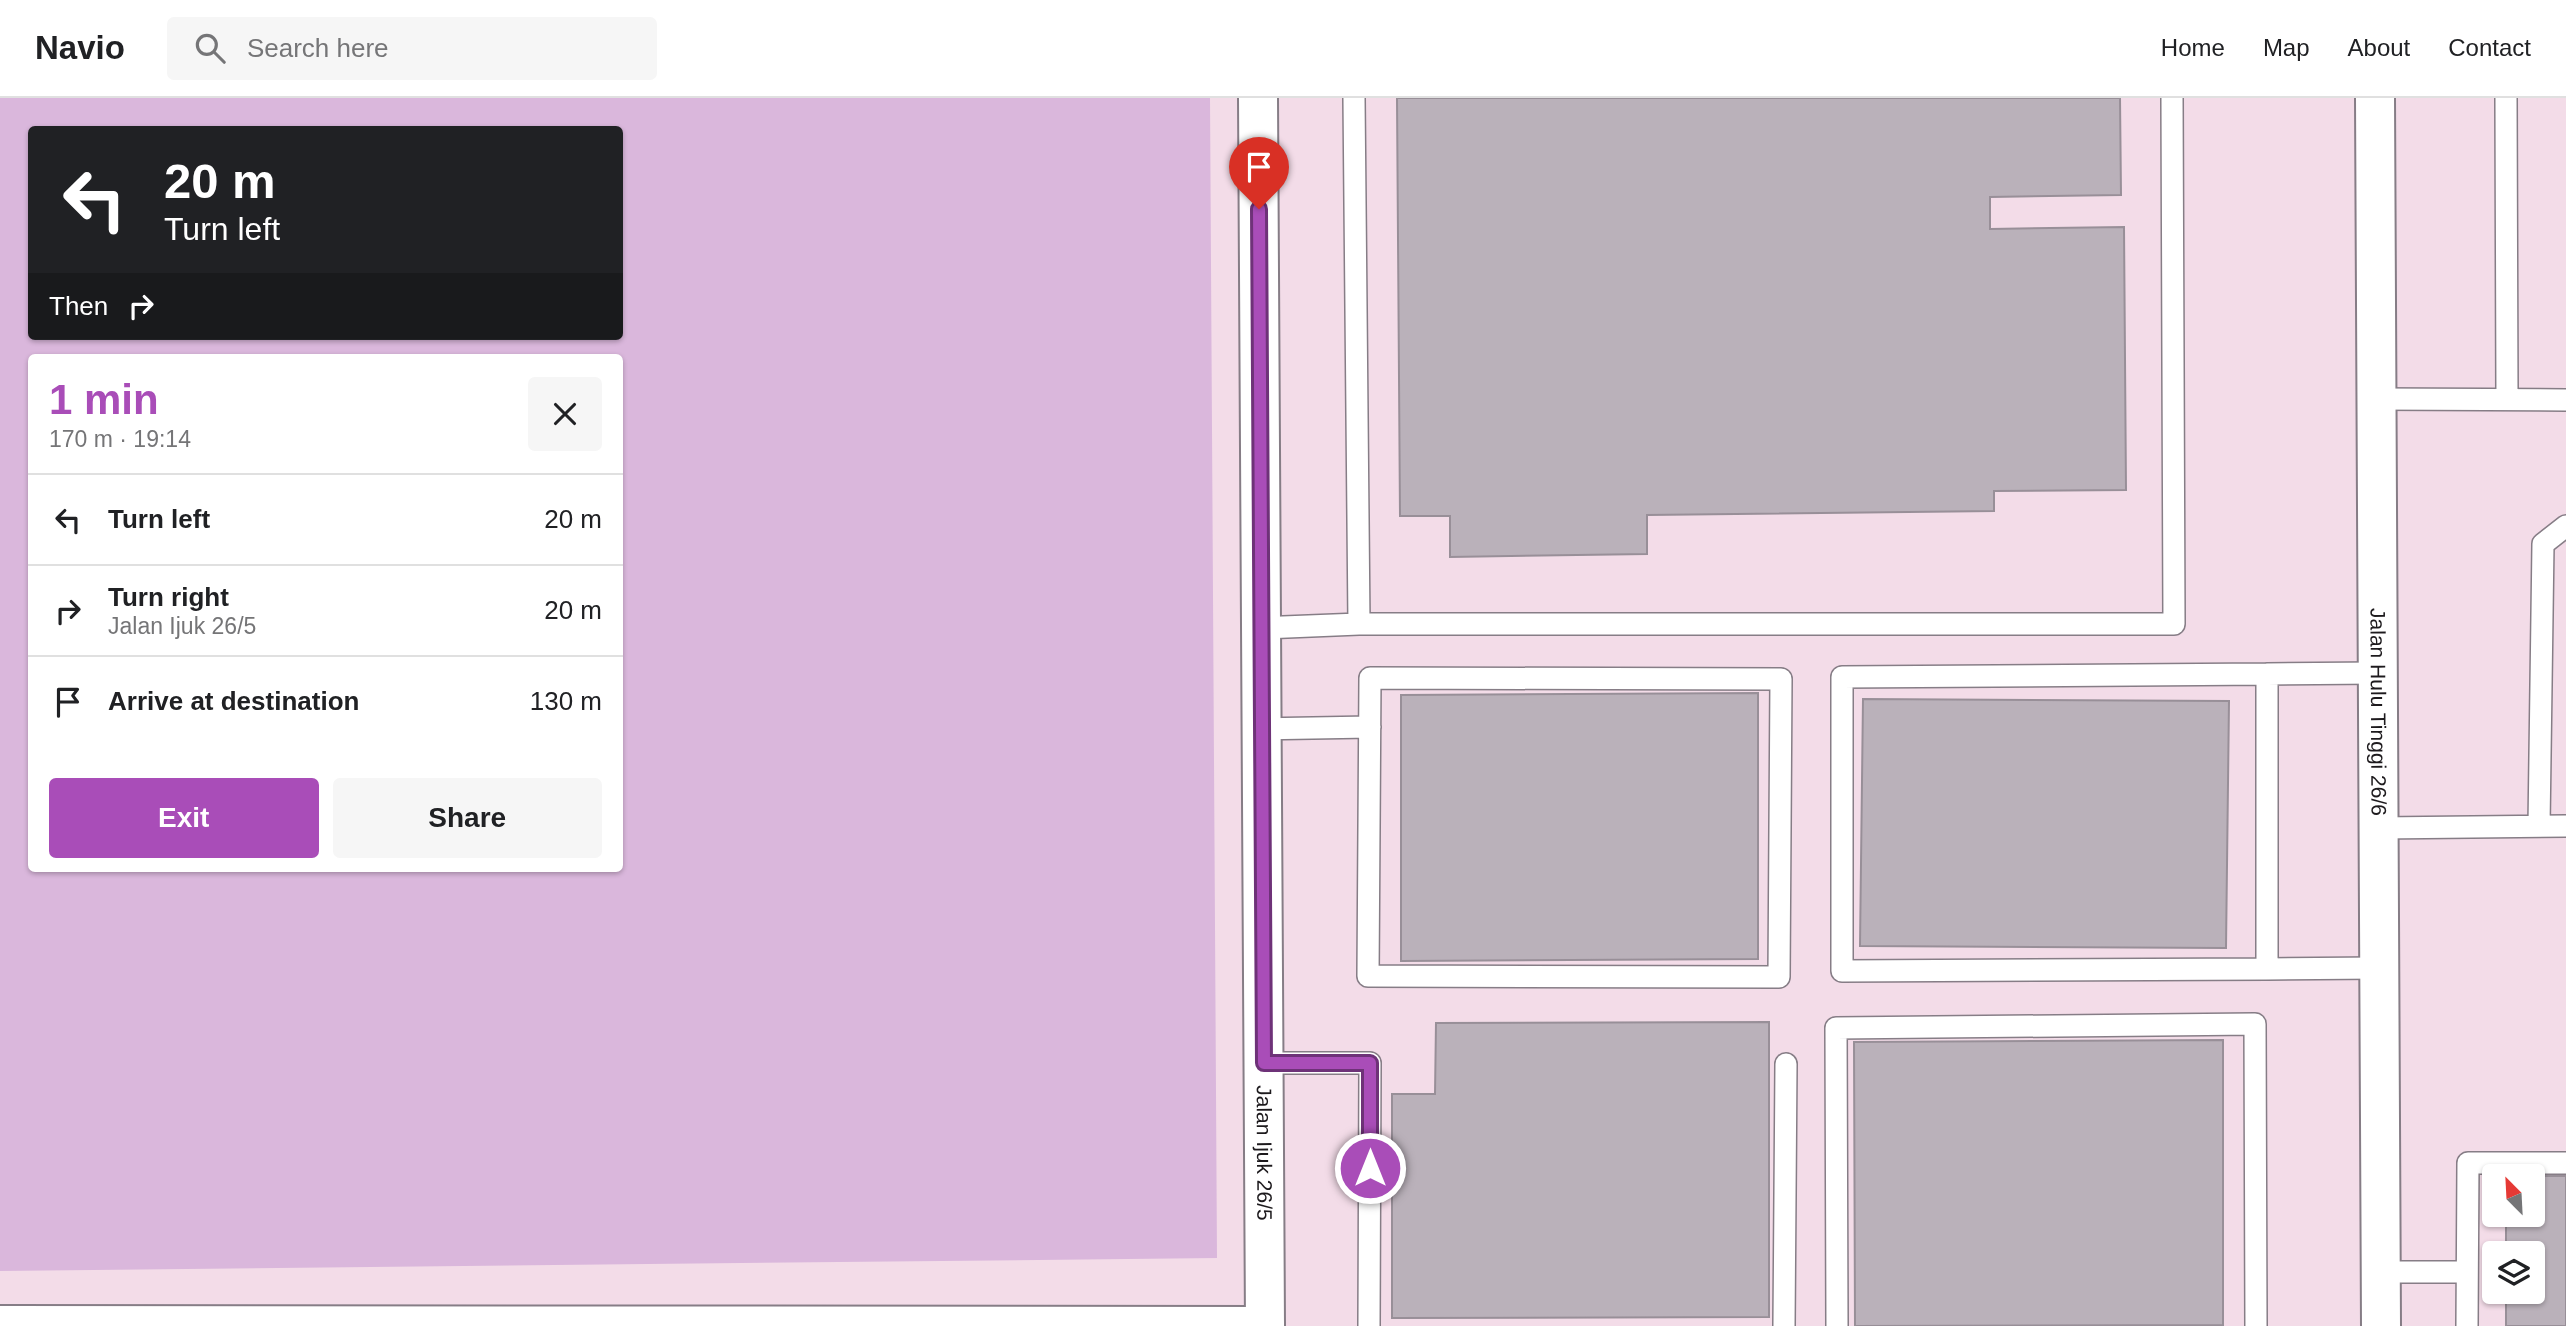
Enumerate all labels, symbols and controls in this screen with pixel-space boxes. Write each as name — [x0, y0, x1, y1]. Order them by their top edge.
search box — [167, 17, 657, 80]
text: Navio — [35, 29, 125, 66]
icon: search — [191, 29, 229, 67]
text: Search here — [247, 33, 389, 63]
text: Home — [2161, 34, 2225, 61]
text: Map — [2263, 34, 2310, 61]
text: About — [2348, 34, 2410, 61]
text: Contact — [2448, 34, 2531, 61]
pin — [1229, 137, 1289, 209]
icon: arrive — [1240, 148, 1278, 186]
icon: left — [49, 154, 140, 245]
text: 20 m — [164, 154, 276, 208]
text: Turn left — [164, 211, 280, 247]
icon: right — [122, 287, 160, 325]
text: Then — [49, 291, 108, 321]
text: 1 min — [49, 376, 159, 423]
button: close — [528, 377, 602, 451]
text: 170 m · 19:14 — [49, 426, 191, 452]
icon: left — [49, 501, 87, 539]
text: Turn left — [108, 504, 210, 534]
text: 20 m — [544, 504, 602, 534]
text: Turn right — [108, 582, 229, 612]
icon: right — [49, 592, 87, 630]
text: 20 m — [544, 595, 602, 625]
street label: Jalan Hulu Tinggi 26/6 — [2366, 608, 2391, 816]
text: Jalan Ijuk 26/5 — [108, 613, 256, 639]
icon: arrive — [49, 683, 87, 721]
text: Arrive at destination — [108, 686, 359, 716]
text: 130 m — [530, 686, 602, 716]
button: Exit — [49, 778, 319, 858]
button: Share — [333, 778, 602, 858]
street label: Jalan Ijuk 26/5 — [1253, 1085, 1276, 1221]
position arrow — [1333, 1131, 1407, 1205]
north arrow — [2482, 1164, 2544, 1227]
map controls — [2482, 1164, 2545, 1304]
button: layers — [2482, 1241, 2545, 1304]

